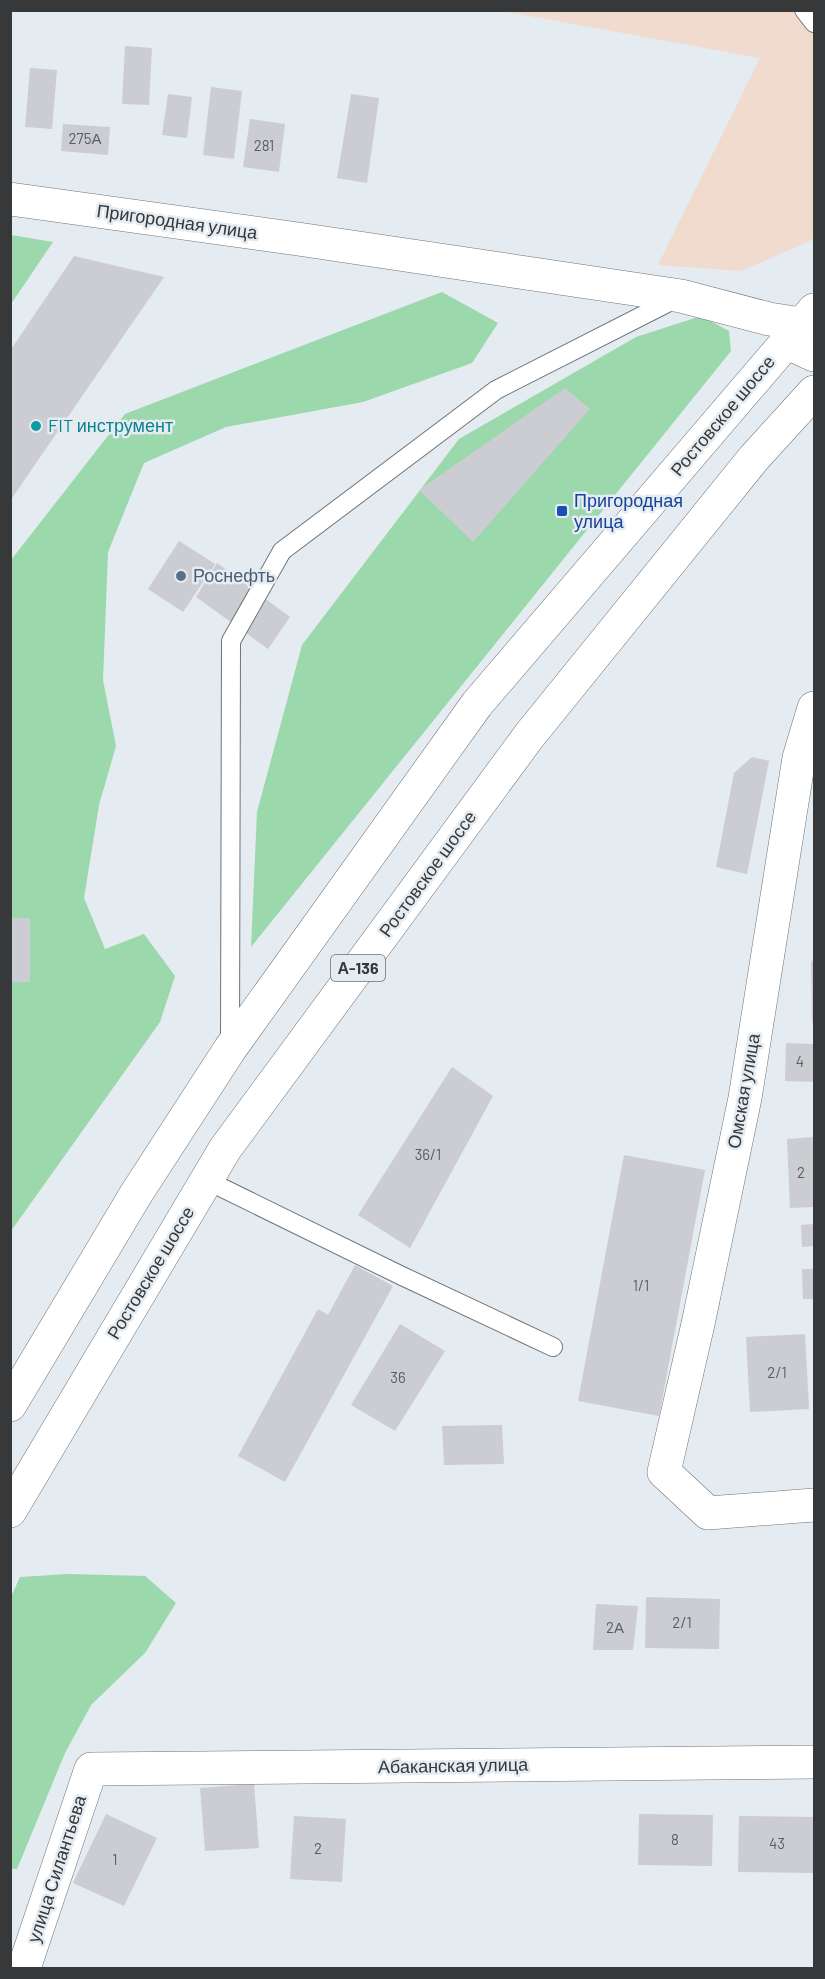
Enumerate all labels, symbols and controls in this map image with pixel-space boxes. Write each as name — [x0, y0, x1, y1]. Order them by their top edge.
house number: 275А — [69, 129, 101, 147]
house number: 281 — [254, 136, 274, 154]
street label: Пригородная улица — [95, 199, 260, 243]
street label: Ростовское шоссе — [665, 351, 779, 480]
place label: FIT инструмент — [48, 414, 173, 436]
marker: FIT инструмент — [29, 419, 43, 433]
place label: Пригородная улица — [574, 489, 683, 532]
marker: Пригородная улица — [555, 504, 569, 518]
place label: Роснефть — [193, 564, 275, 586]
marker: Роснефть — [174, 569, 188, 583]
street label: Ростовское шоссе — [374, 806, 480, 941]
road number: А-136 — [331, 955, 385, 981]
street label: Омская улица — [722, 1031, 764, 1150]
house number: 4 — [796, 1052, 804, 1070]
house number: 36/1 — [415, 1145, 441, 1163]
house number: 2 — [797, 1163, 805, 1181]
street label: Ростовское шоссе — [102, 1202, 198, 1343]
house number: 1/1 — [633, 1276, 649, 1294]
house number: 2/1 — [767, 1363, 787, 1381]
house number: 36 — [390, 1368, 406, 1386]
house number: 2/1 — [672, 1613, 692, 1631]
house number: 2А — [606, 1618, 624, 1636]
street label: Абаканская улица — [378, 1753, 529, 1777]
street label: улица Силантьева — [22, 1791, 91, 1945]
house number: 8 — [671, 1830, 679, 1848]
house number: 43 — [769, 1834, 785, 1852]
house number: 2 — [314, 1839, 322, 1857]
house number: 1 — [112, 1850, 118, 1868]

